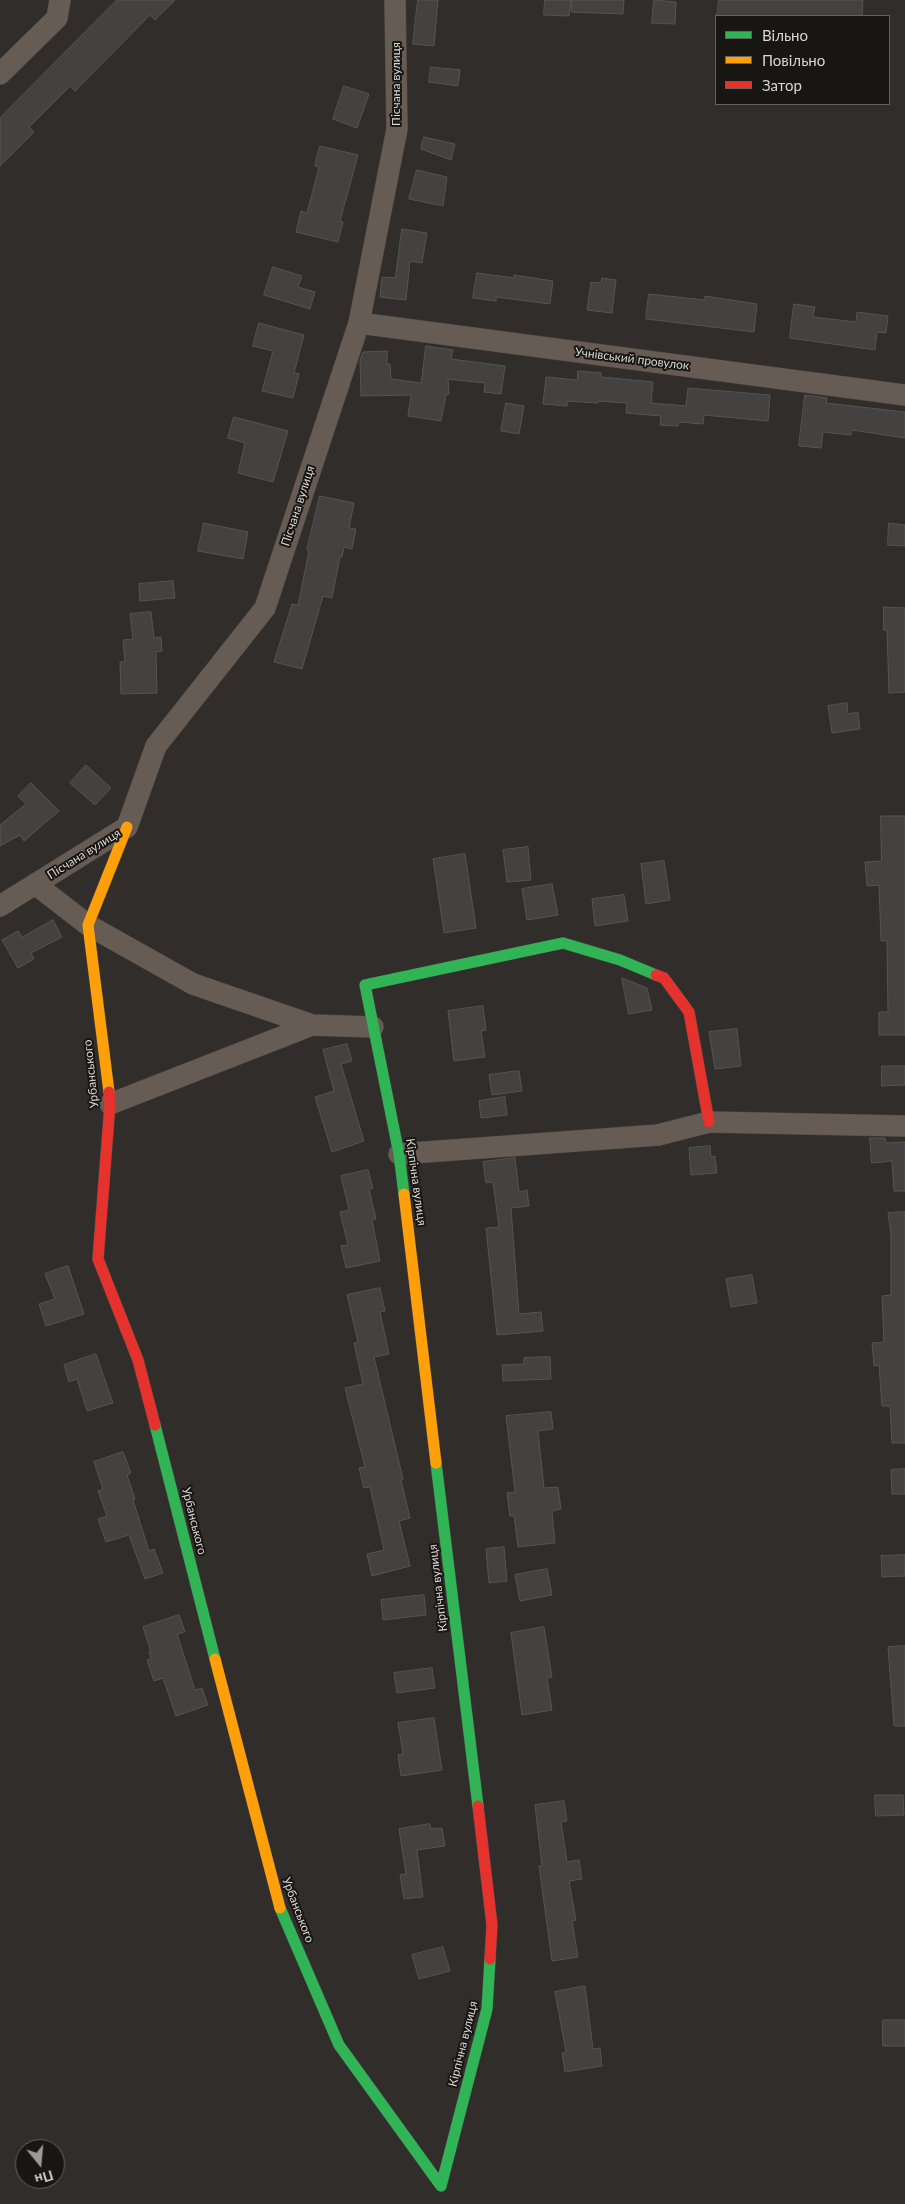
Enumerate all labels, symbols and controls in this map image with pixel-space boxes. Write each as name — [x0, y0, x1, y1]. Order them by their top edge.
legend — [715, 15, 890, 105]
text: Вільно — [762, 26, 808, 44]
street label: Пiсчана вулиця — [389, 42, 403, 126]
text: Повільно — [762, 51, 825, 69]
text: Затор — [762, 76, 802, 94]
street label: Учнівський провулок — [574, 345, 690, 373]
street label: Пiсчана вулиця — [278, 464, 318, 548]
street label: Пiсчана вулиця — [45, 826, 123, 882]
street label: Урбанського — [80, 1039, 102, 1109]
street label: Кiрпiчна вулиця — [403, 1138, 429, 1226]
street label: Урбанського — [179, 1486, 209, 1556]
street label: Кiрпiчна вулиця — [426, 1544, 450, 1632]
street label: Урбанського — [279, 1875, 317, 1945]
street label: Кiрпiчна вулиця — [445, 2000, 481, 2088]
north arrow — [15, 2139, 65, 2189]
text: Пн — [33, 2167, 55, 2189]

